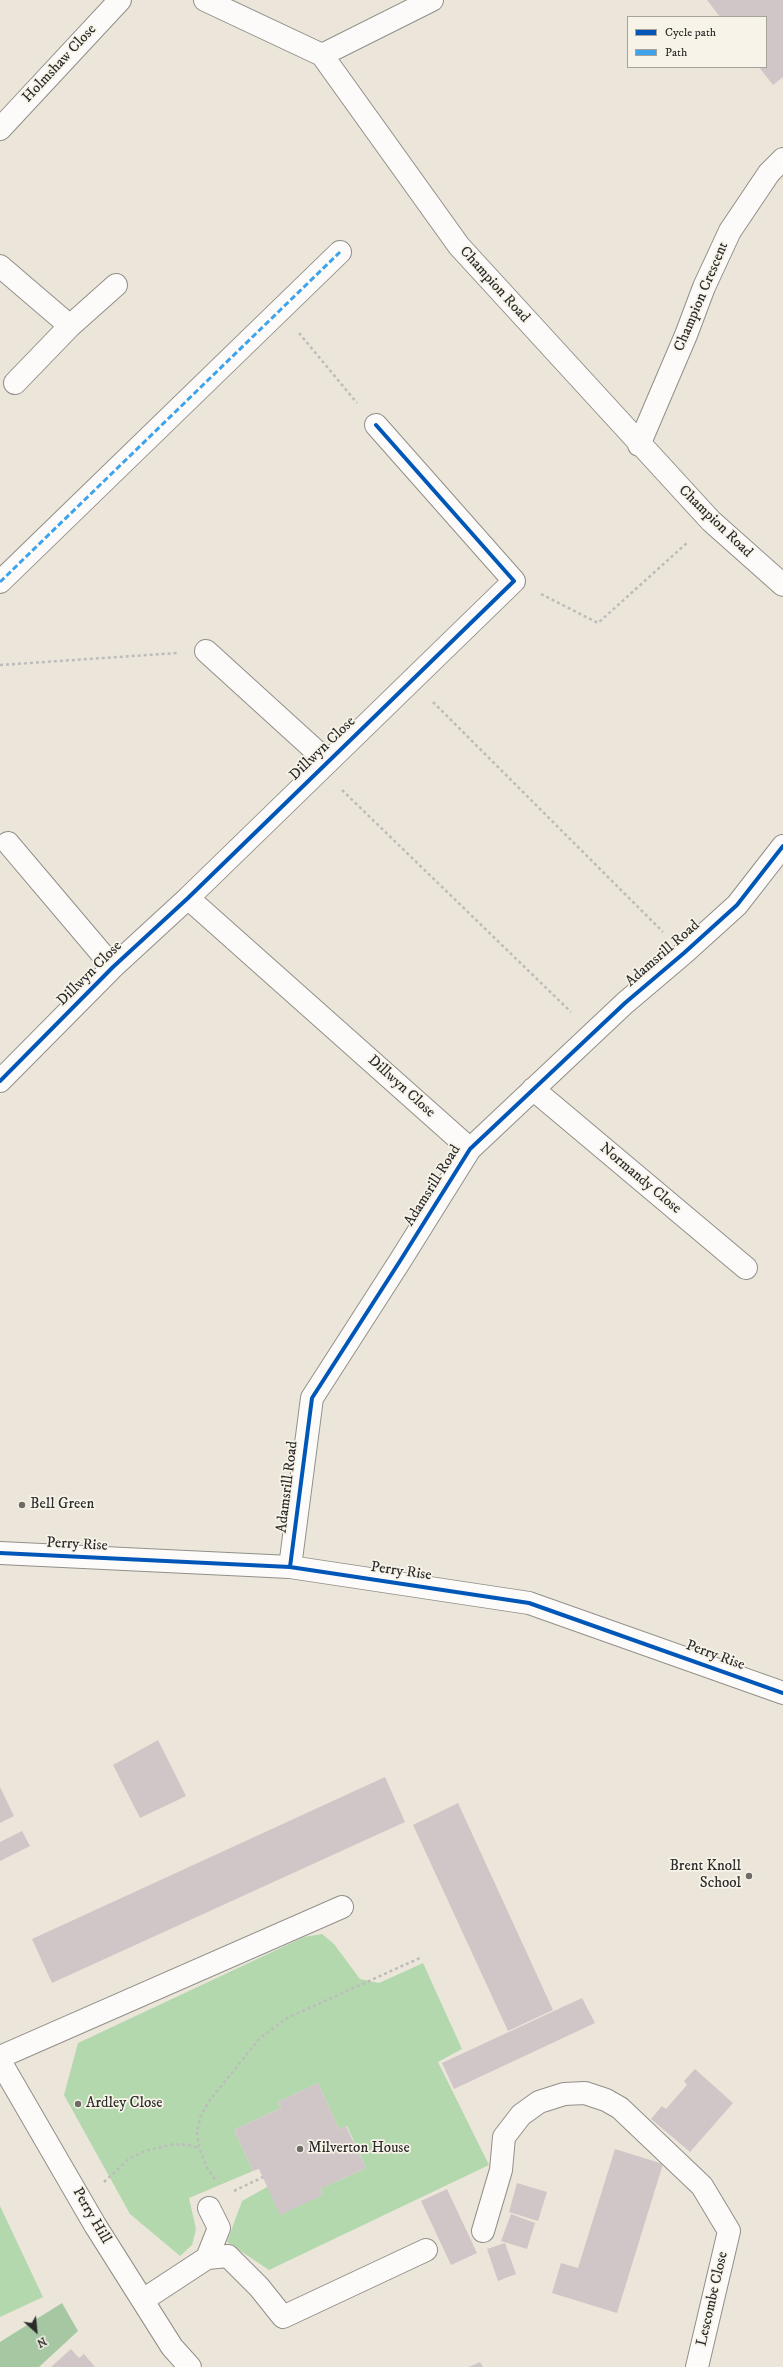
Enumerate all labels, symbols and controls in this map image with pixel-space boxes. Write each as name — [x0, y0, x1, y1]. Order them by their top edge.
legend — [627, 16, 767, 68]
street label: Holmshaw Close — [19, 21, 101, 107]
text: Cycle path — [665, 25, 716, 40]
text: Path — [665, 45, 687, 60]
street label: Champion Crescent — [671, 240, 733, 354]
street label: Champion Road — [455, 243, 533, 327]
street label: Champion Road — [674, 482, 756, 562]
street label: Dillwyn Close — [286, 713, 360, 785]
street label: Adamsrill Road — [622, 917, 704, 991]
street label: Dillwyn Close — [54, 938, 126, 1010]
street label: Dillwyn Close — [364, 1052, 438, 1122]
street label: Normandy Close — [596, 1140, 684, 1218]
street label: Adamsrill Road — [401, 1142, 465, 1230]
street label: Adamsrill Road — [273, 1440, 303, 1534]
place label: Bell Green — [30, 1496, 94, 1514]
marker: Bell Green — [17, 1500, 27, 1510]
street label: Perry Rise — [46, 1534, 108, 1556]
street label: Perry Rise — [369, 1559, 433, 1585]
street label: Perry Rise — [683, 1637, 747, 1675]
place label: Brent Knoll School — [669, 1858, 741, 1893]
marker: Brent Knoll School — [744, 1871, 754, 1881]
place label: Ardley Close — [86, 2095, 163, 2113]
marker: Ardley Close — [73, 2099, 83, 2109]
place label: Milverton House — [308, 2140, 410, 2158]
marker: Milverton House — [295, 2144, 305, 2154]
street label: Perry Hill — [68, 2185, 114, 2247]
street label: Lescombe Close — [693, 2250, 733, 2348]
north arrow — [16, 2311, 56, 2351]
text: N — [34, 2333, 49, 2350]

